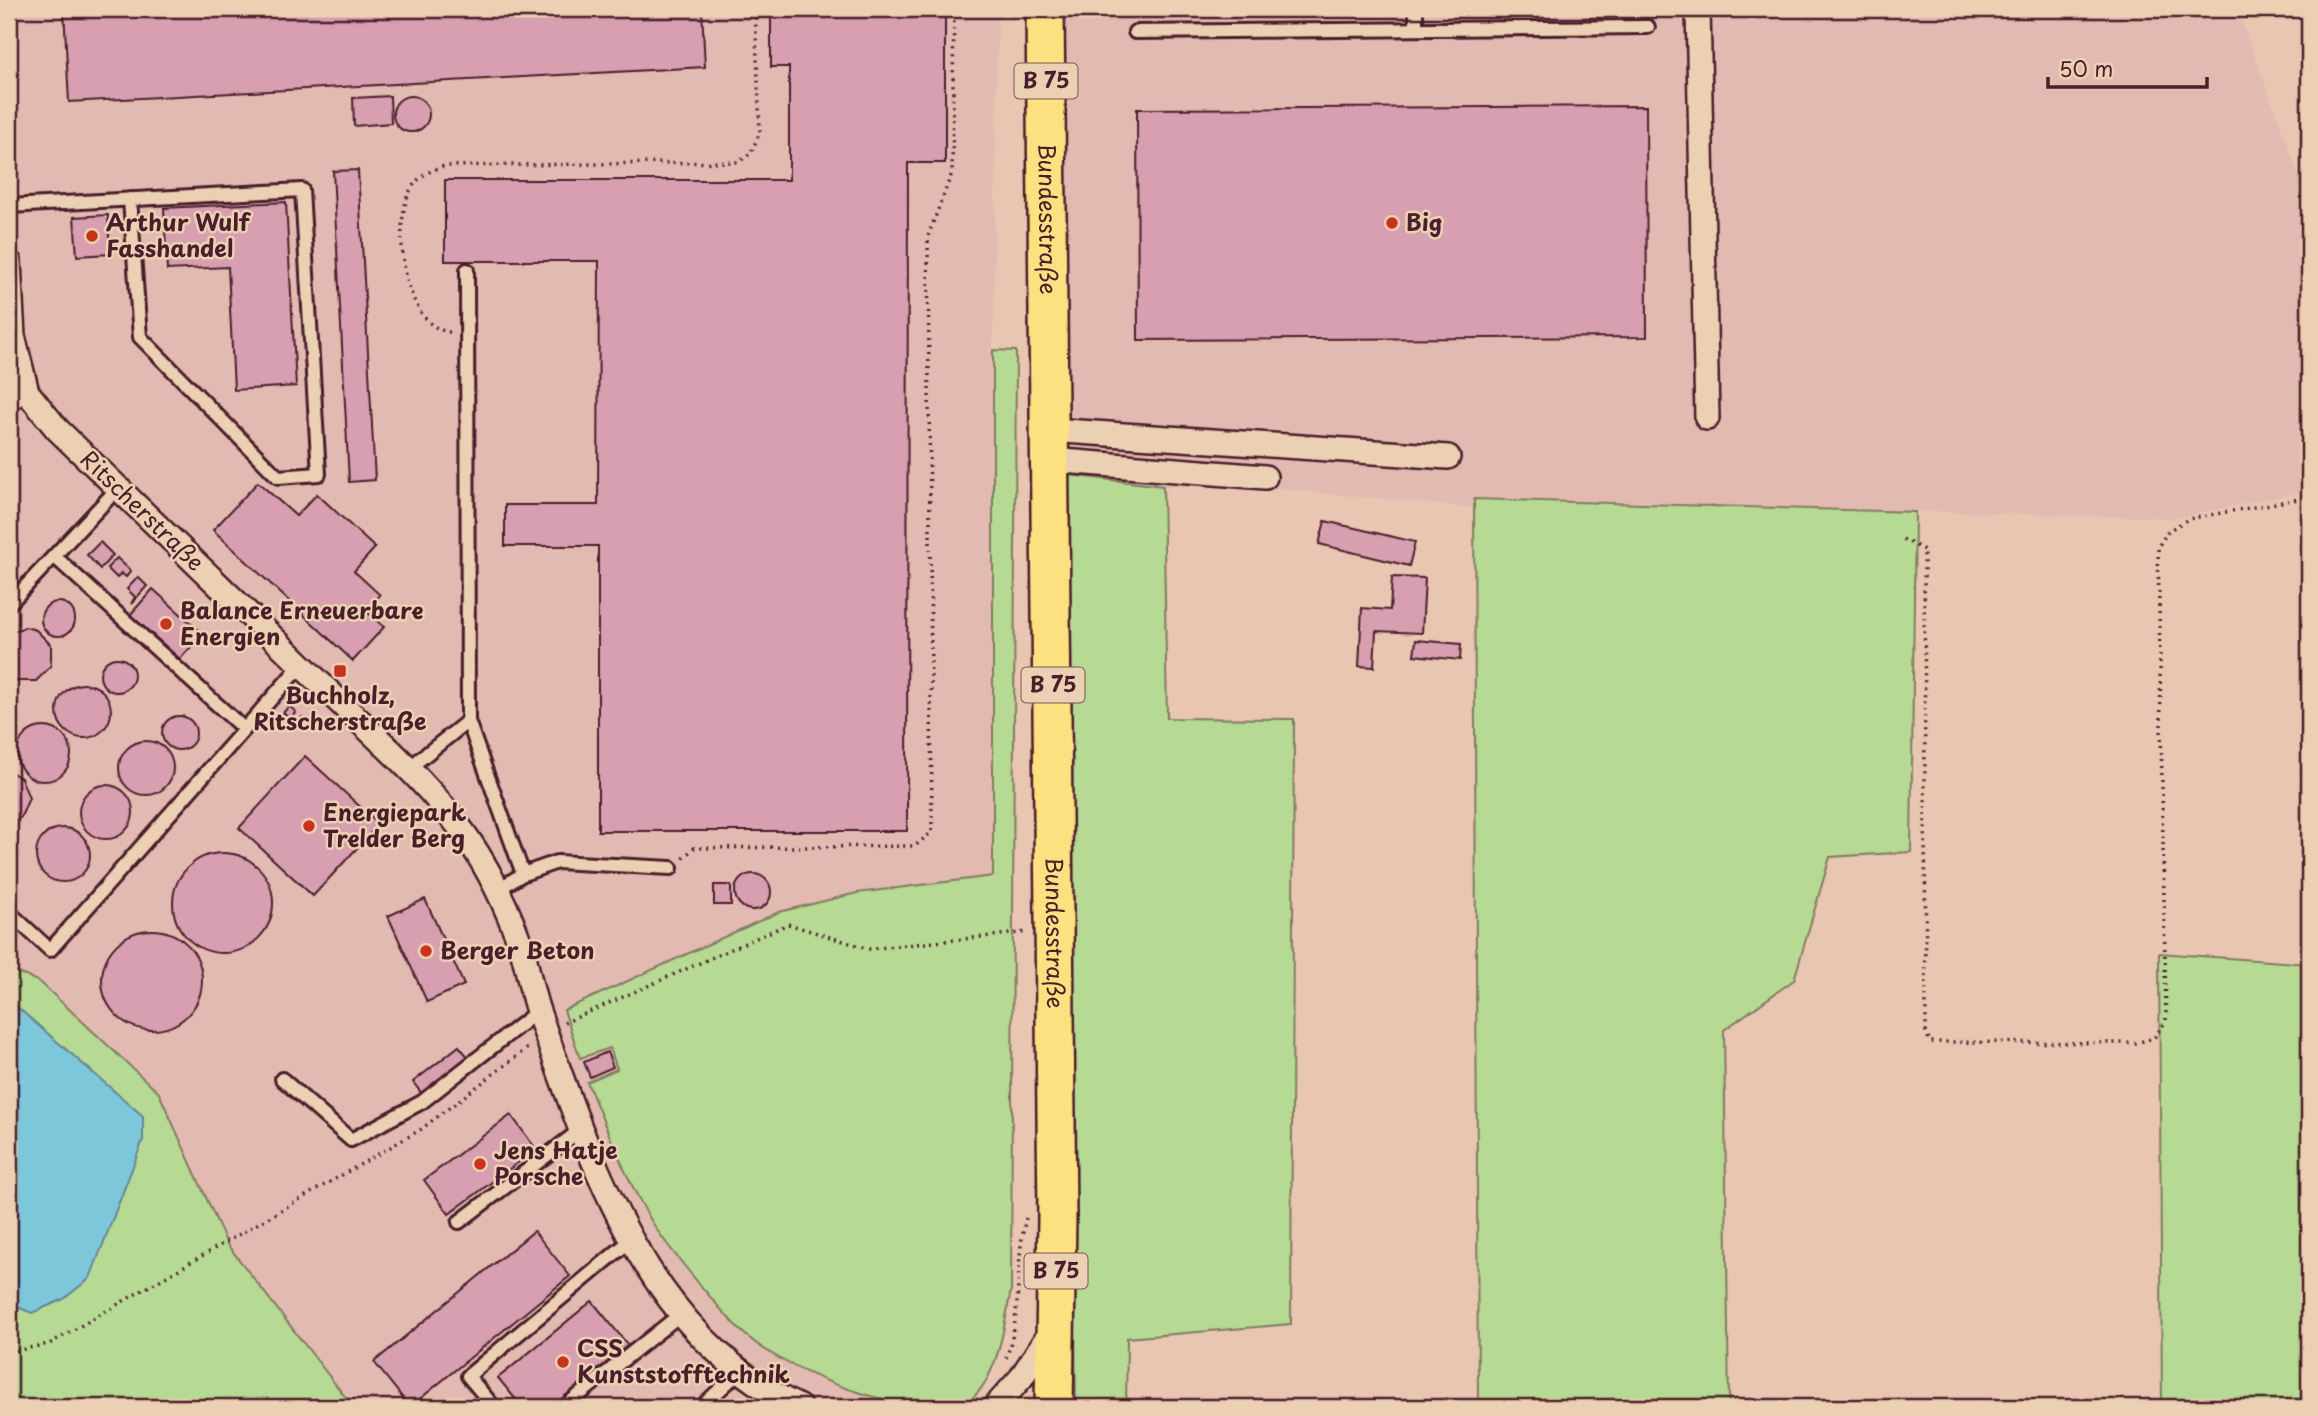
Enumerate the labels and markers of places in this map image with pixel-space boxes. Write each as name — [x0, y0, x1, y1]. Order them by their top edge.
place label: Arthur Wulf Fasshandel — [106, 204, 251, 265]
place label: Big — [1406, 204, 1443, 239]
marker: Big — [1384, 215, 1400, 231]
marker: Arthur Wulf Fasshandel — [84, 228, 100, 244]
place label: Balance Erneuerbare Energien — [180, 592, 424, 653]
marker: Balance Erneuerbare Energien — [158, 616, 174, 632]
marker: Buchholz, Ritscherstraße — [332, 663, 348, 679]
place label: Buchholz, Ritscherstraße — [254, 677, 427, 738]
place label: Energiepark Trelder Berg — [323, 794, 467, 855]
marker: Energiepark Trelder Berg — [301, 818, 317, 834]
place label: Berger Beton — [440, 932, 594, 967]
marker: Berger Beton — [418, 943, 434, 959]
place label: Jens Hatje Porsche — [494, 1132, 618, 1193]
marker: Jens Hatje Porsche — [472, 1156, 488, 1172]
place label: CSS Kunststofftechnik — [577, 1330, 791, 1391]
marker: CSS Kunststofftechnik — [555, 1354, 571, 1370]

